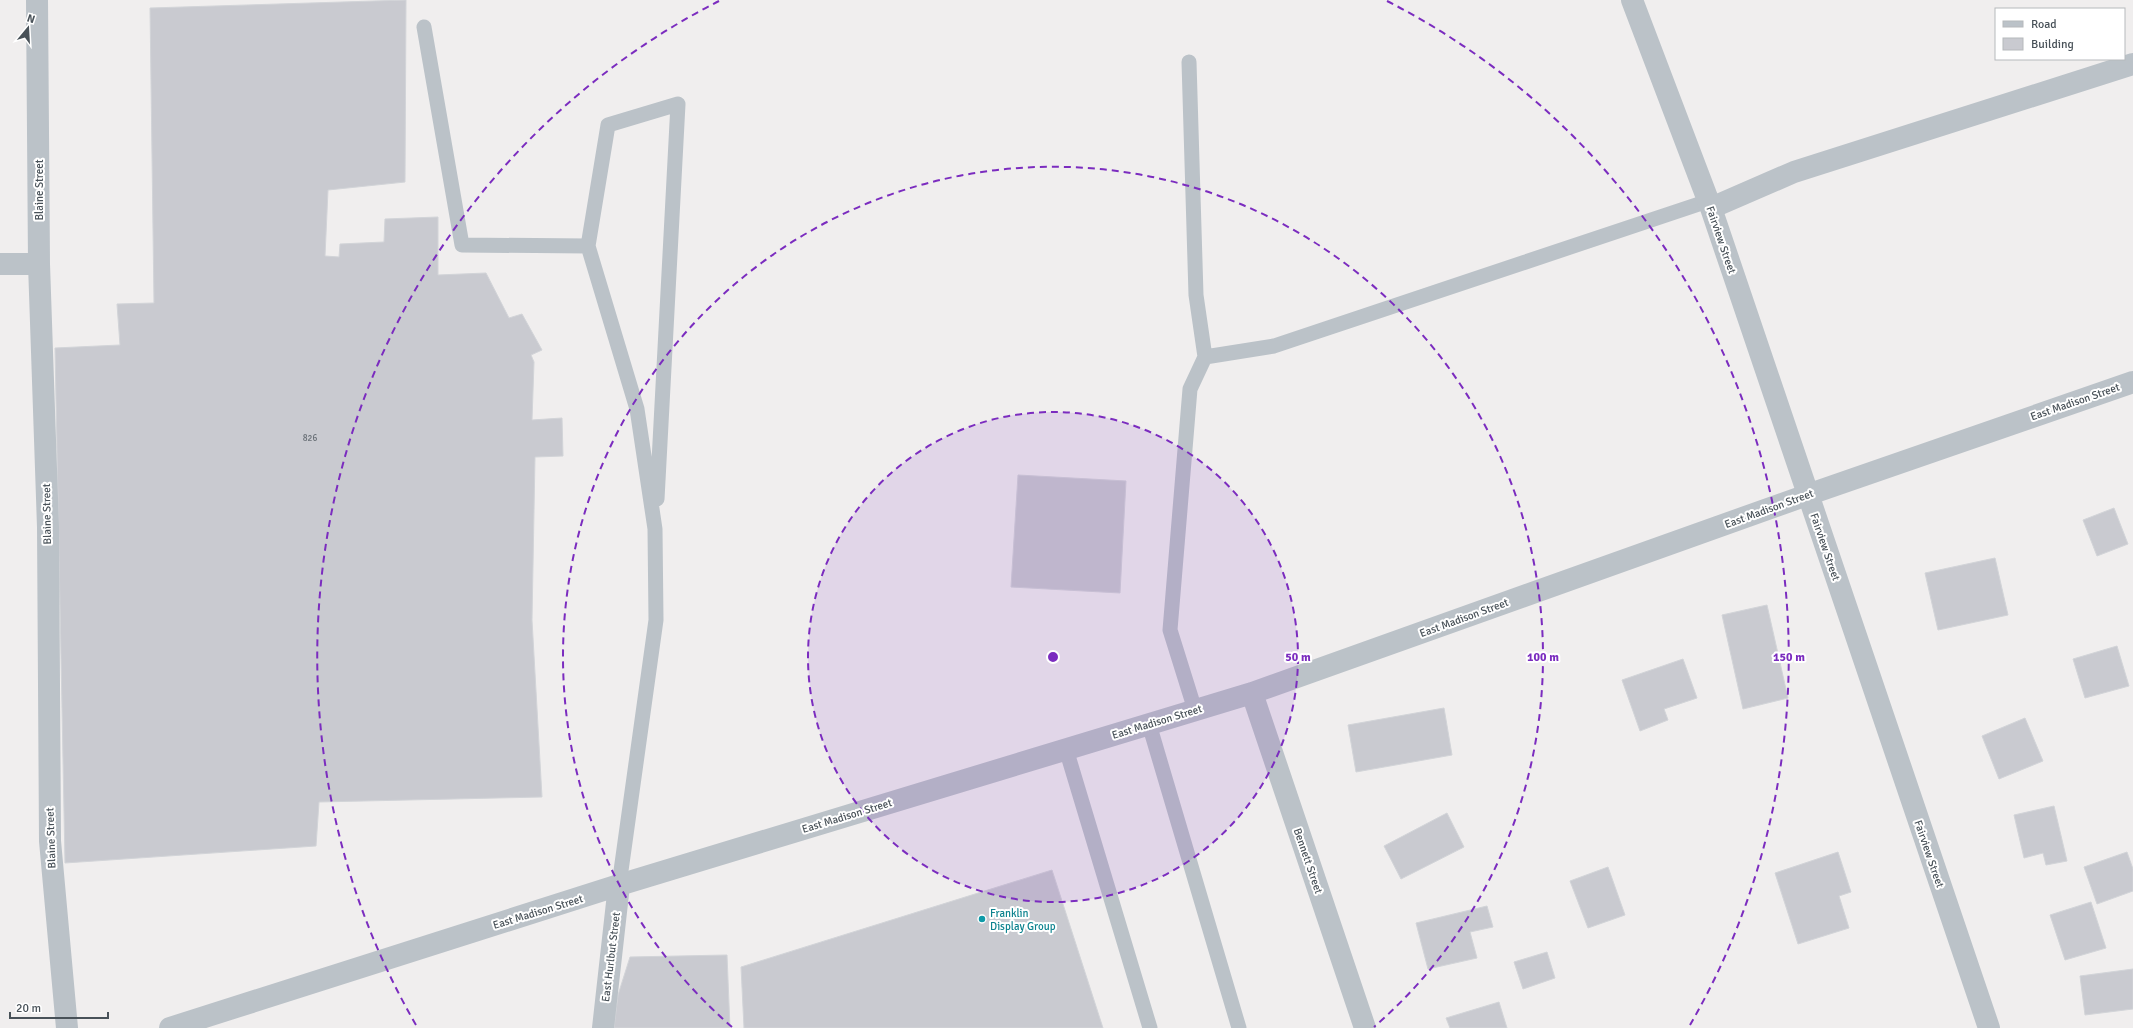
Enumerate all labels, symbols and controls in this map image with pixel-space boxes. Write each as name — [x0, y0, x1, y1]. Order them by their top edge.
north arrow — [8, 8, 48, 48]
legend — [1995, 8, 2125, 60]
text: N — [25, 12, 37, 26]
text: Road — [2031, 17, 2057, 32]
text: Building — [2031, 37, 2074, 52]
street label: Blaine Street — [33, 159, 46, 221]
street label: Fairview Street — [1703, 205, 1739, 276]
street label: East Madison Street — [2029, 381, 2122, 423]
house number: 826 — [303, 433, 317, 444]
street label: Blaine Street — [40, 483, 54, 545]
street label: East Madison Street — [1723, 487, 1815, 531]
street label: Fairview Street — [1807, 512, 1843, 583]
street label: East Madison Street — [1418, 596, 1510, 640]
centre of rings — [1046, 650, 1060, 664]
text: 50 m — [1285, 650, 1311, 665]
text: 100 m — [1527, 650, 1559, 665]
text: 150 m — [1773, 650, 1805, 665]
street label: East Madison Street — [1110, 702, 1204, 742]
street label: East Madison Street — [800, 796, 894, 836]
street label: Blaine Street — [43, 807, 59, 869]
street label: Fairview Street — [1911, 819, 1947, 890]
street label: Bennett Street — [1291, 827, 1325, 896]
street label: East Madison Street — [491, 892, 585, 932]
place label: Franklin Display Group — [990, 907, 1056, 933]
street label: East Hurlbut Street — [599, 911, 623, 1003]
marker: Franklin Display Group — [977, 914, 987, 924]
scale bar — [10, 994, 108, 1020]
text: 20 m — [16, 1001, 41, 1016]

